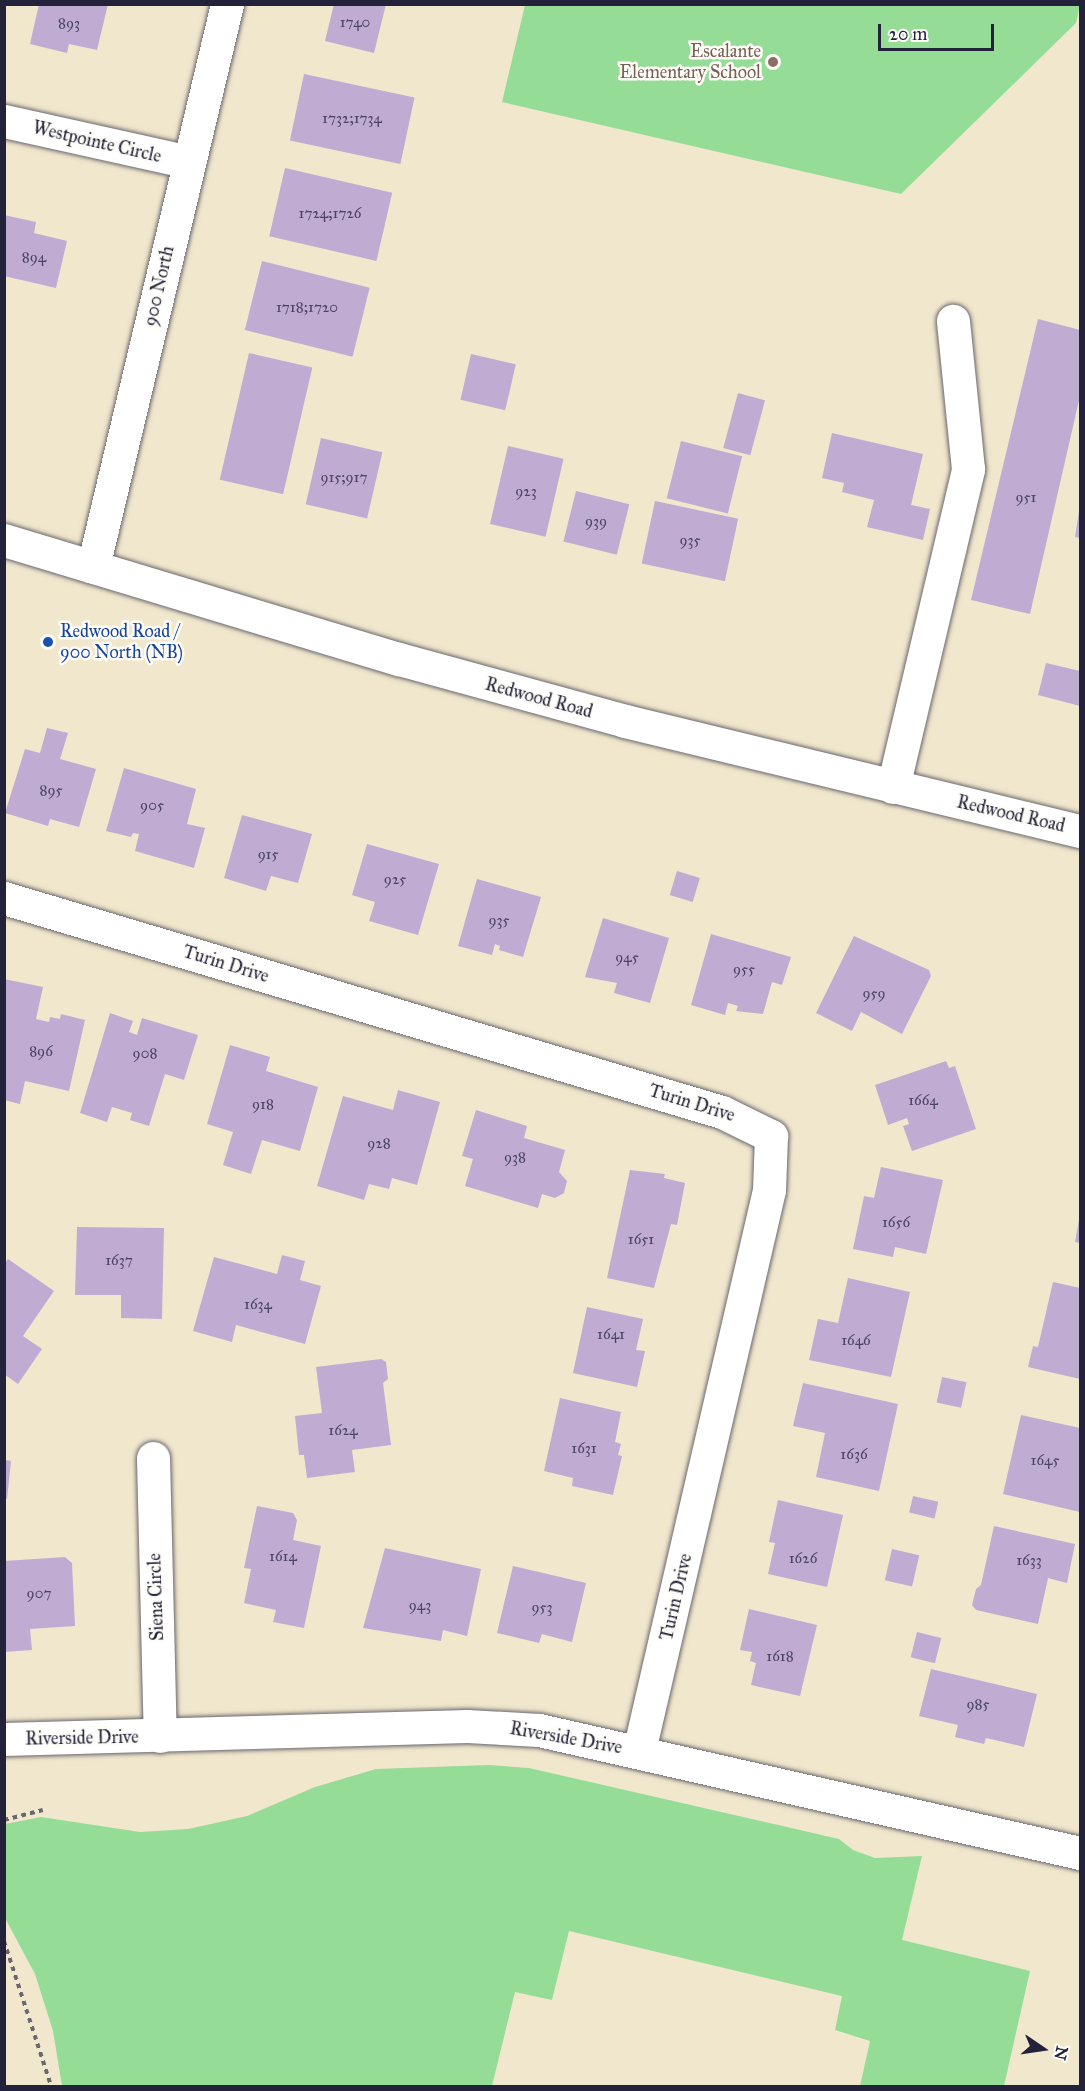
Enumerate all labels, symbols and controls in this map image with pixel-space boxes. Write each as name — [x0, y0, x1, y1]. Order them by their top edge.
scale bar — [881, 12, 996, 50]
house number: 1740 — [340, 14, 370, 32]
house number: 893 — [58, 15, 80, 33]
text: 20 m — [889, 23, 927, 45]
place label: Escalante Elementary School — [619, 41, 761, 84]
marker: Escalante Elementary School — [766, 55, 780, 69]
house number: 1732;1734 — [322, 110, 382, 128]
street label: Westpointe Circle — [31, 117, 163, 167]
house number: 1724;1726 — [299, 205, 361, 223]
street label: 900 North — [139, 244, 179, 328]
house number: 894 — [22, 249, 46, 267]
house number: 1718;1720 — [276, 299, 338, 317]
house number: 915;917 — [321, 469, 367, 487]
house number: 923 — [515, 483, 537, 501]
house number: 951 — [1016, 489, 1036, 507]
house number: 939 — [585, 513, 607, 531]
house number: 935 — [679, 532, 701, 550]
place label: Redwood Road / 900 North (NB) — [60, 621, 183, 664]
marker: Redwood Road / 900 North (NB) — [41, 635, 55, 649]
street label: Redwood Road — [483, 673, 595, 723]
house number: 895 — [39, 782, 63, 800]
street label: Redwood Road — [955, 791, 1067, 837]
house number: 905 — [140, 797, 164, 815]
house number: 915 — [258, 846, 278, 864]
house number: 925 — [384, 871, 406, 889]
house number: 935 — [488, 912, 510, 930]
street label: Turin Drive — [180, 941, 272, 987]
house number: 945 — [615, 949, 639, 967]
house number: 955 — [733, 961, 755, 979]
house number: 959 — [862, 985, 886, 1003]
house number: 896 — [29, 1043, 53, 1061]
house number: 908 — [133, 1045, 157, 1063]
street label: Turin Drive — [646, 1080, 738, 1126]
house number: 1664 — [908, 1092, 938, 1110]
house number: 918 — [252, 1096, 274, 1114]
house number: 928 — [367, 1135, 391, 1153]
house number: 938 — [504, 1149, 526, 1167]
house number: 1656 — [882, 1214, 910, 1232]
house number: 1651 — [628, 1231, 654, 1249]
house number: 1637 — [105, 1252, 133, 1270]
house number: 1634 — [244, 1296, 272, 1314]
house number: 1641 — [597, 1326, 625, 1344]
house number: 1646 — [841, 1332, 871, 1350]
house number: 1624 — [328, 1422, 358, 1440]
house number: 1631 — [571, 1440, 597, 1458]
house number: 1636 — [840, 1446, 868, 1464]
house number: 1645 — [1031, 1452, 1059, 1470]
house number: 1614 — [269, 1548, 297, 1566]
house number: 1626 — [789, 1550, 817, 1568]
street label: Turin Drive — [656, 1551, 696, 1643]
house number: 1633 — [1016, 1552, 1042, 1570]
street label: Siena Circle — [144, 1553, 168, 1641]
house number: 907 — [27, 1585, 51, 1603]
house number: 943 — [409, 1597, 431, 1615]
house number: 953 — [531, 1599, 553, 1617]
house number: 1618 — [766, 1648, 794, 1666]
house number: 985 — [966, 1696, 990, 1714]
street label: Riverside Drive — [508, 1718, 624, 1758]
street label: Riverside Drive — [25, 1726, 139, 1750]
north arrow — [1013, 2019, 1073, 2079]
text: N — [1050, 2044, 1072, 2062]

